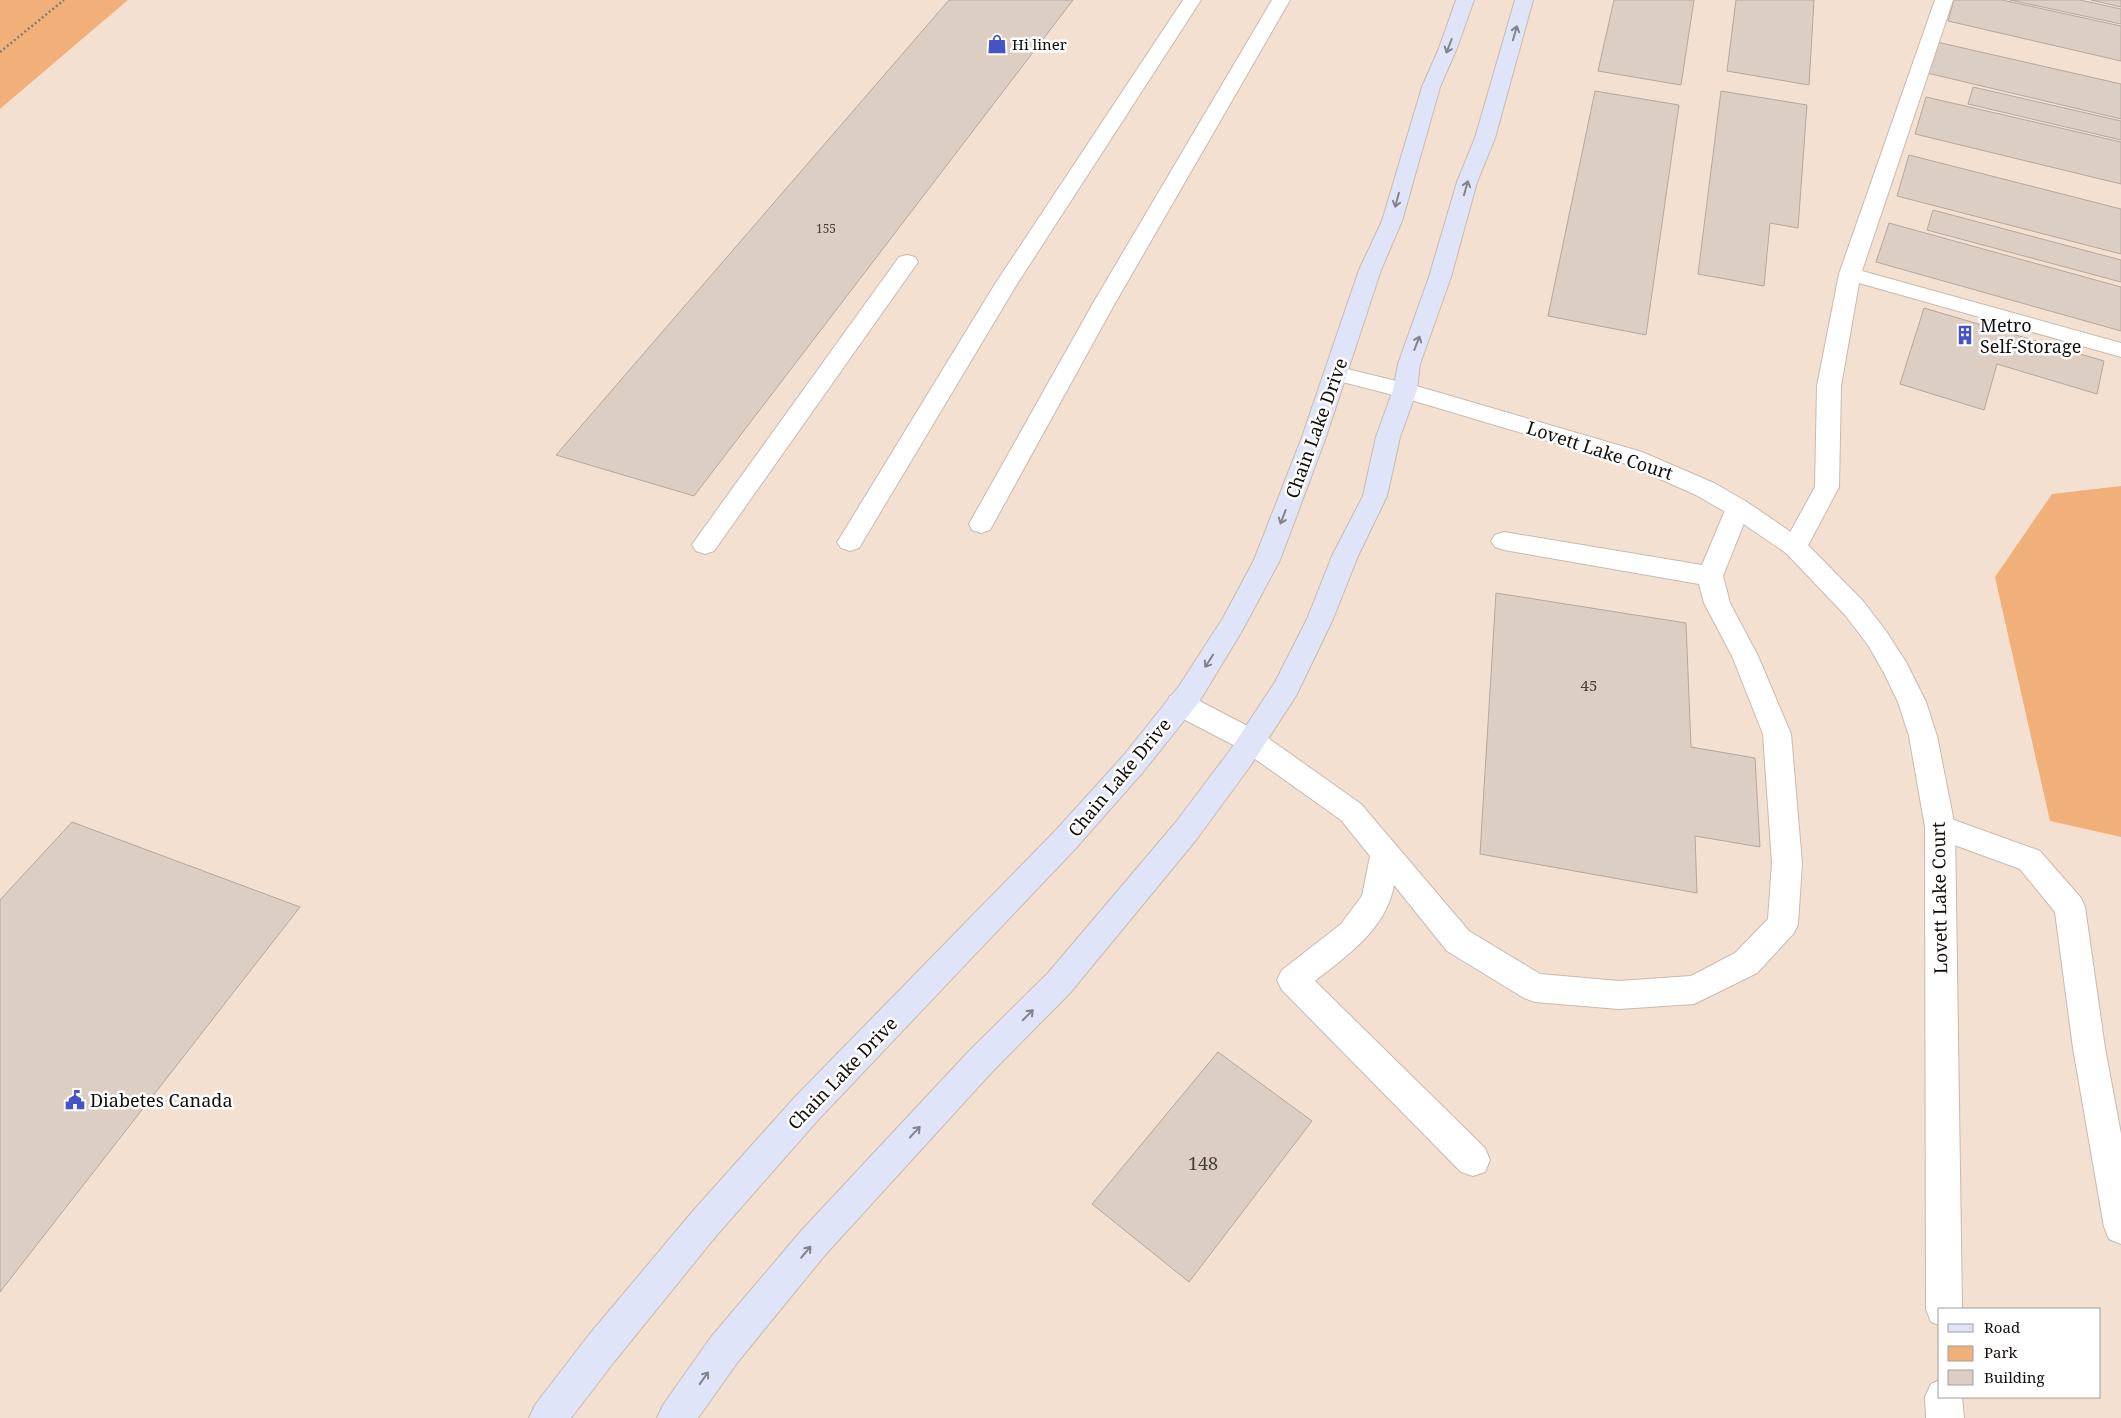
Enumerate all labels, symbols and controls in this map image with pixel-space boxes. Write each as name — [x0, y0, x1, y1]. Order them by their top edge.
one-way arrow — [1510, 26, 1520, 42]
shop icon: Hi liner — [986, 33, 1008, 55]
place label: Hi liner — [1012, 34, 1067, 54]
one-way arrow — [1444, 38, 1453, 53]
one-way arrow — [1461, 180, 1471, 196]
one-way arrow — [1392, 191, 1402, 207]
house number: 155 — [816, 220, 836, 237]
place label: Metro Self-Storage — [1980, 313, 2081, 358]
building icon: Metro Self-Storage — [1954, 324, 1976, 346]
one-way arrow — [1413, 336, 1422, 351]
street label: Chain Lake Drive — [1279, 354, 1353, 502]
street label: Lovett Lake Court — [1524, 415, 1676, 485]
one-way arrow — [1278, 509, 1287, 524]
one-way arrow — [1204, 654, 1214, 668]
house number: 45 — [1581, 675, 1597, 695]
street label: Chain Lake Drive — [1062, 713, 1176, 841]
street label: Lovett Lake Court — [1926, 822, 1952, 974]
one-way arrow — [1022, 1008, 1034, 1021]
street label: Chain Lake Drive — [782, 1011, 902, 1135]
place label: Diabetes Canada — [90, 1088, 233, 1112]
public building icon: Diabetes Canada — [64, 1089, 86, 1111]
one-way arrow — [909, 1125, 921, 1138]
house number: 148 — [1188, 1151, 1218, 1175]
one-way arrow — [800, 1246, 811, 1259]
legend — [1938, 1308, 2101, 1398]
text: Road — [1984, 1317, 2020, 1337]
text: Park — [1984, 1342, 2018, 1362]
text: Building — [1984, 1367, 2045, 1387]
one-way arrow — [699, 1371, 709, 1385]

